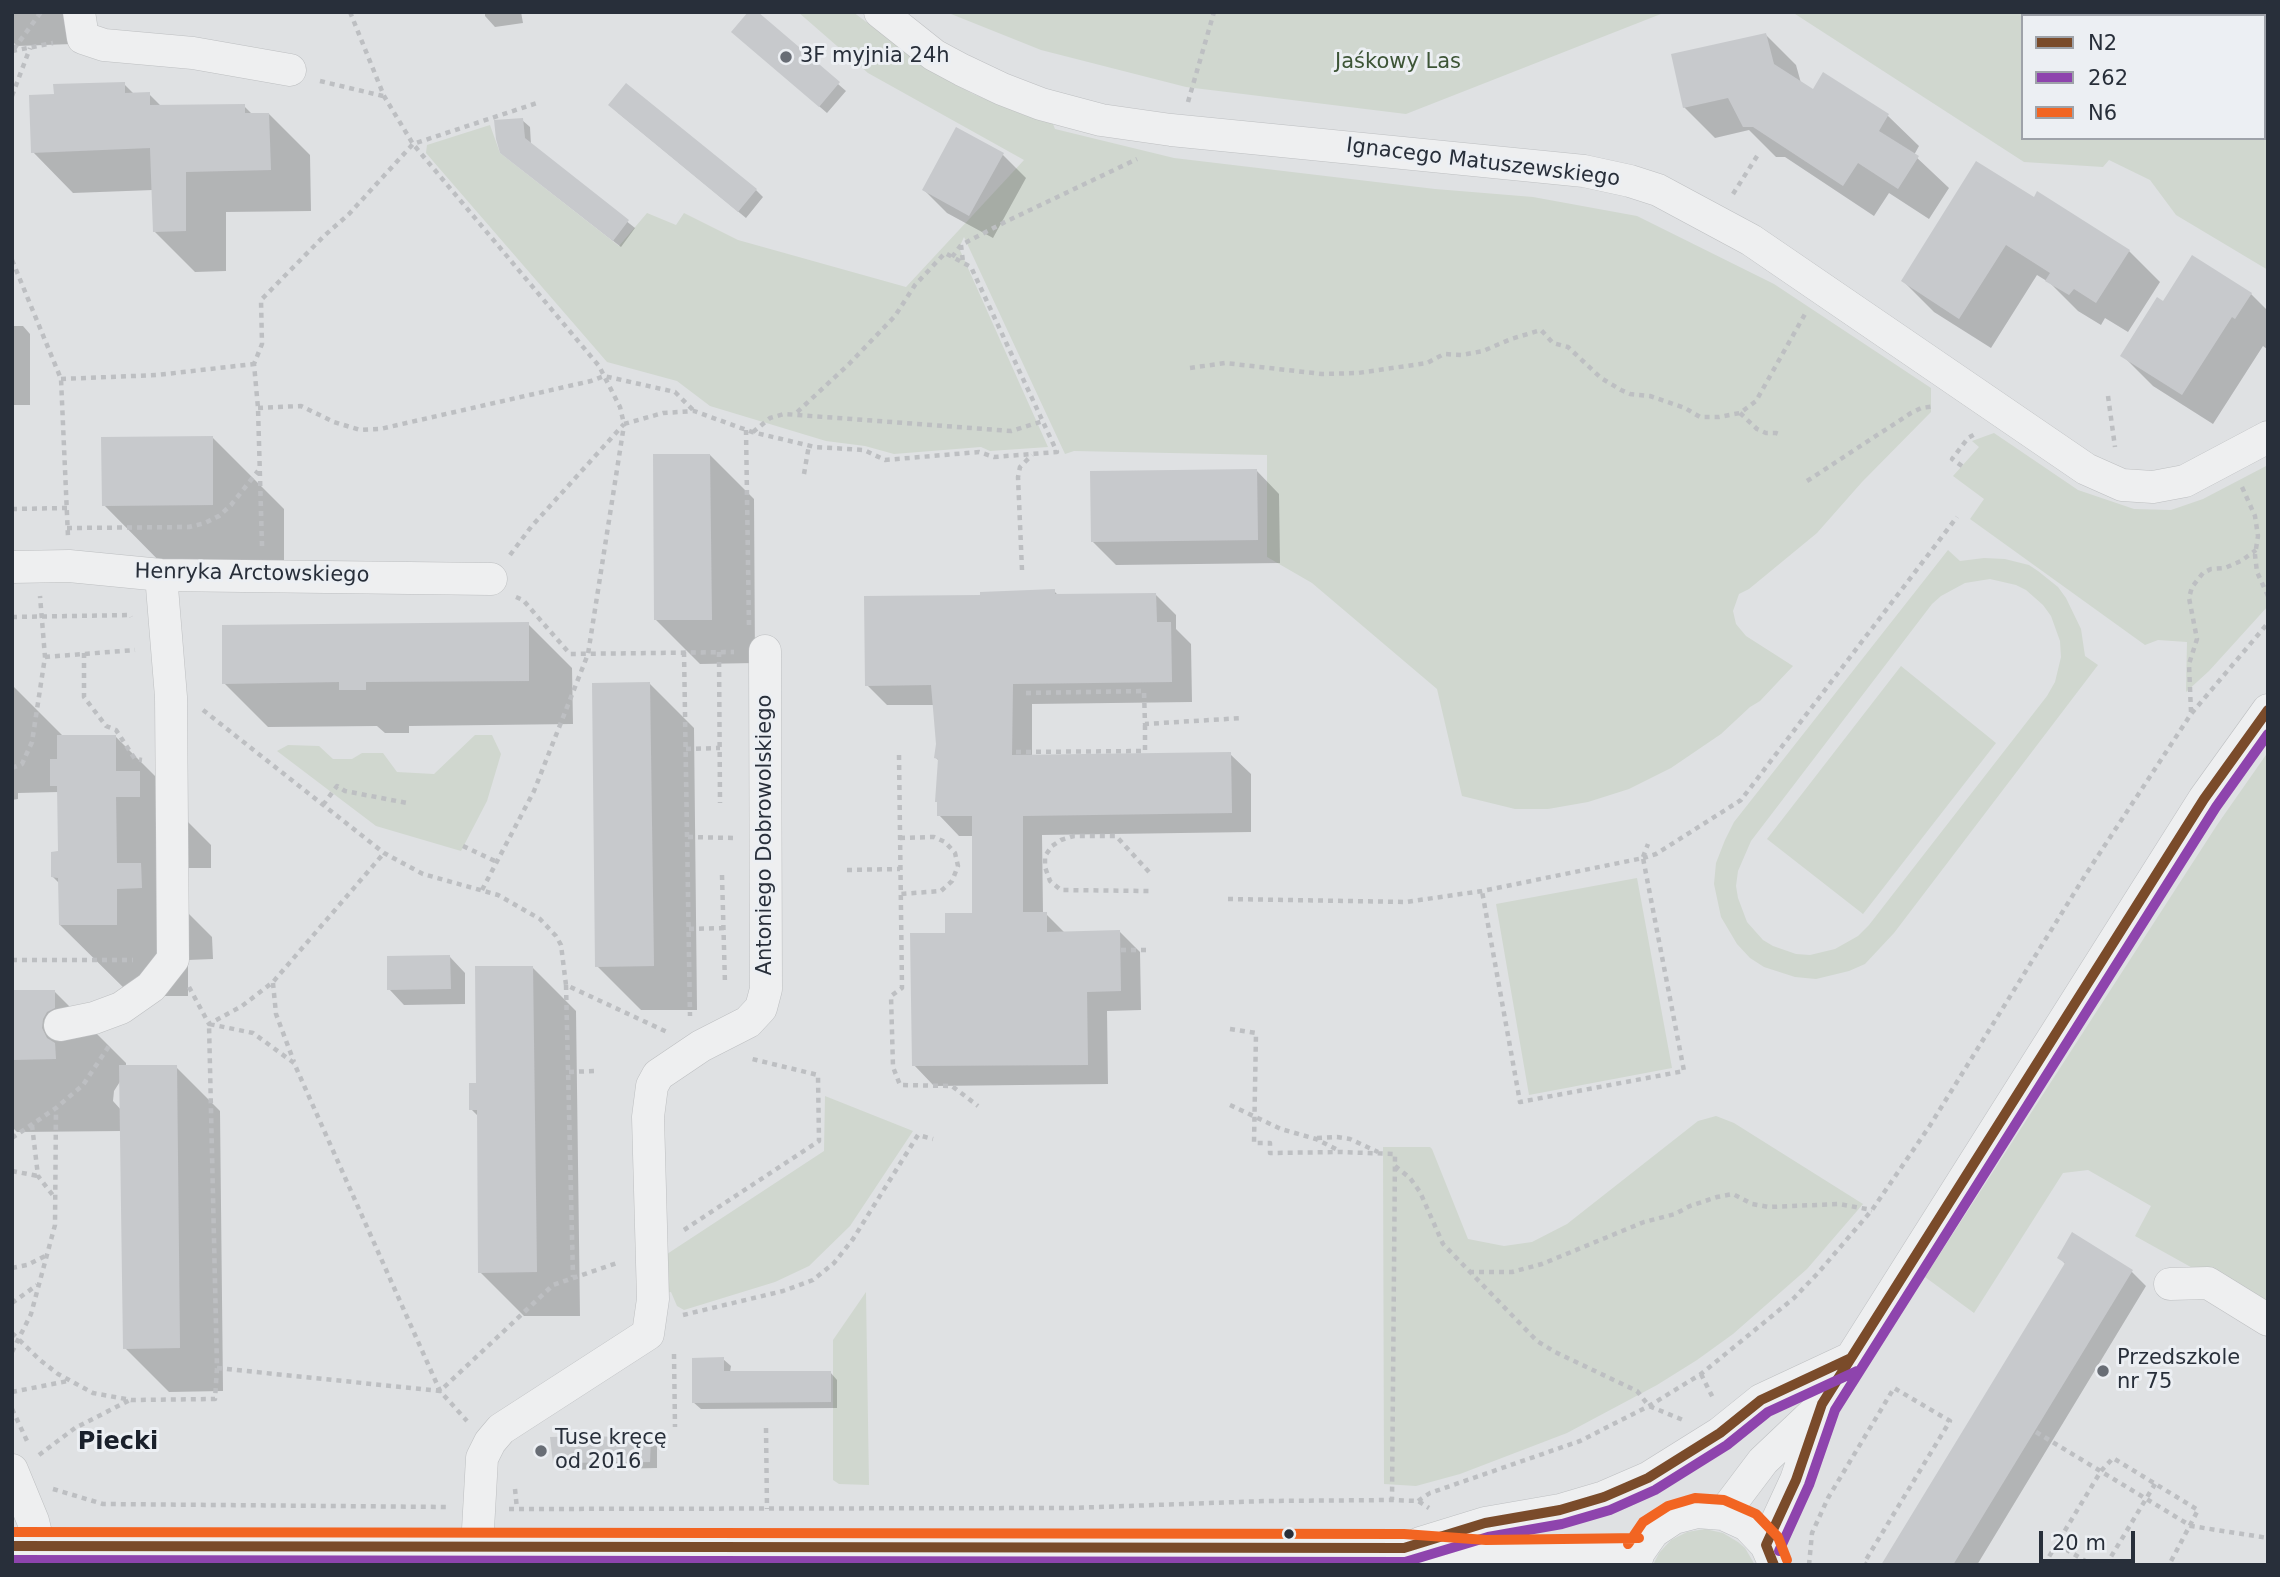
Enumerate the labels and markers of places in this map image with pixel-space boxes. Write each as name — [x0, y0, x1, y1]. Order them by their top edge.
place label: 3F myjnia 24h — [800, 44, 950, 70]
marker: 3F myjnia 24h — [778, 49, 794, 65]
place label: Przedszkole nr 75 — [2117, 1346, 2240, 1396]
marker: Przedszkole nr 75 — [2095, 1363, 2111, 1379]
place label: Tuse kręcę od 2016 — [555, 1426, 667, 1476]
marker: Tuse kręcę od 2016 — [533, 1443, 549, 1459]
unlabelled marker — [1282, 1527, 1296, 1541]

